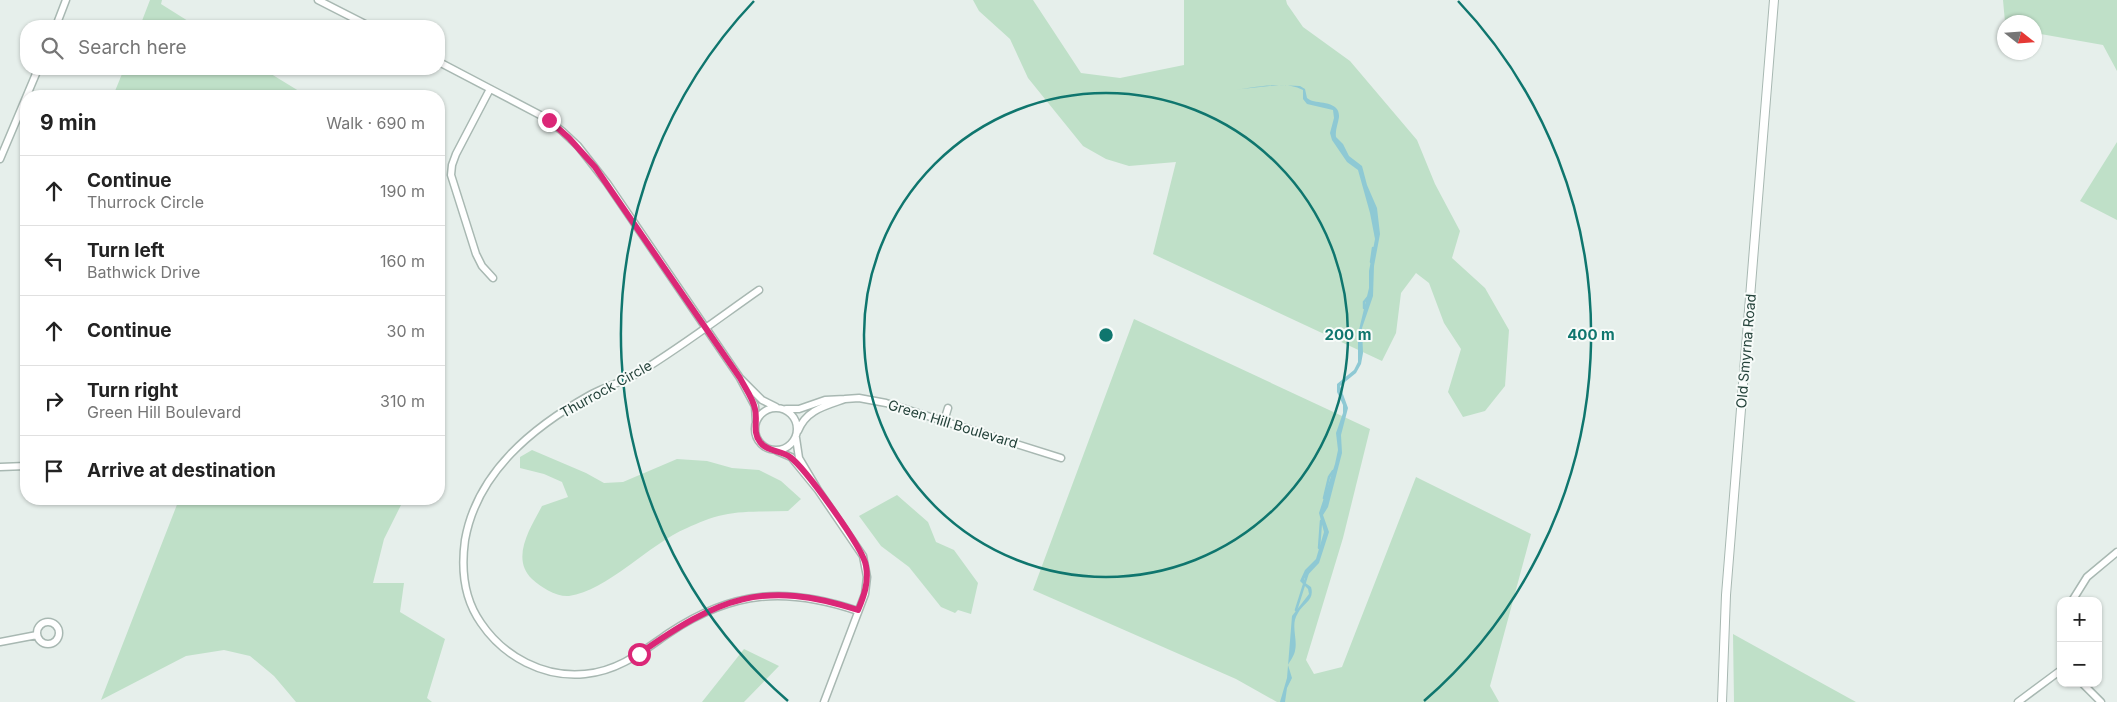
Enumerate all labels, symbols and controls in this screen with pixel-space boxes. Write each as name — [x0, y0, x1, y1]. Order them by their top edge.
north arrow — [1997, 15, 2042, 60]
search box — [20, 20, 445, 75]
icon: search — [38, 34, 66, 62]
text: Search here — [78, 36, 187, 59]
route end — [538, 109, 561, 132]
text: 9 min — [40, 110, 97, 135]
text: Walk · 690 m — [326, 113, 425, 133]
text: Continue — [87, 169, 172, 192]
icon: ahead — [40, 177, 68, 205]
text: 190 m — [380, 181, 425, 201]
text: Thurrock Circle — [87, 192, 204, 212]
text: Turn left — [87, 239, 165, 262]
icon: left — [40, 247, 68, 275]
text: 160 m — [380, 251, 425, 271]
text: Bathwick Drive — [87, 262, 200, 282]
street label: Old Smyrna Road — [1732, 293, 1759, 409]
icon: ahead — [40, 317, 68, 345]
text: Continue — [87, 319, 172, 342]
text: 30 m — [387, 321, 425, 341]
text: 200 m — [1325, 325, 1371, 344]
text: 400 m — [1567, 325, 1615, 344]
centre of rings — [1097, 326, 1115, 344]
street label: Thurrock Circle — [557, 356, 655, 421]
text: Turn right — [87, 379, 178, 402]
icon: right — [40, 387, 68, 415]
text: 310 m — [380, 391, 425, 411]
street label: Green Hill Boulevard — [886, 396, 1020, 451]
text: Green Hill Boulevard — [87, 402, 241, 422]
icon: arrive — [40, 457, 68, 485]
text: Arrive at destination — [87, 459, 276, 482]
map controls — [2057, 597, 2102, 687]
button: + — [2057, 597, 2102, 642]
button: − — [2057, 642, 2102, 687]
route start — [628, 643, 651, 666]

